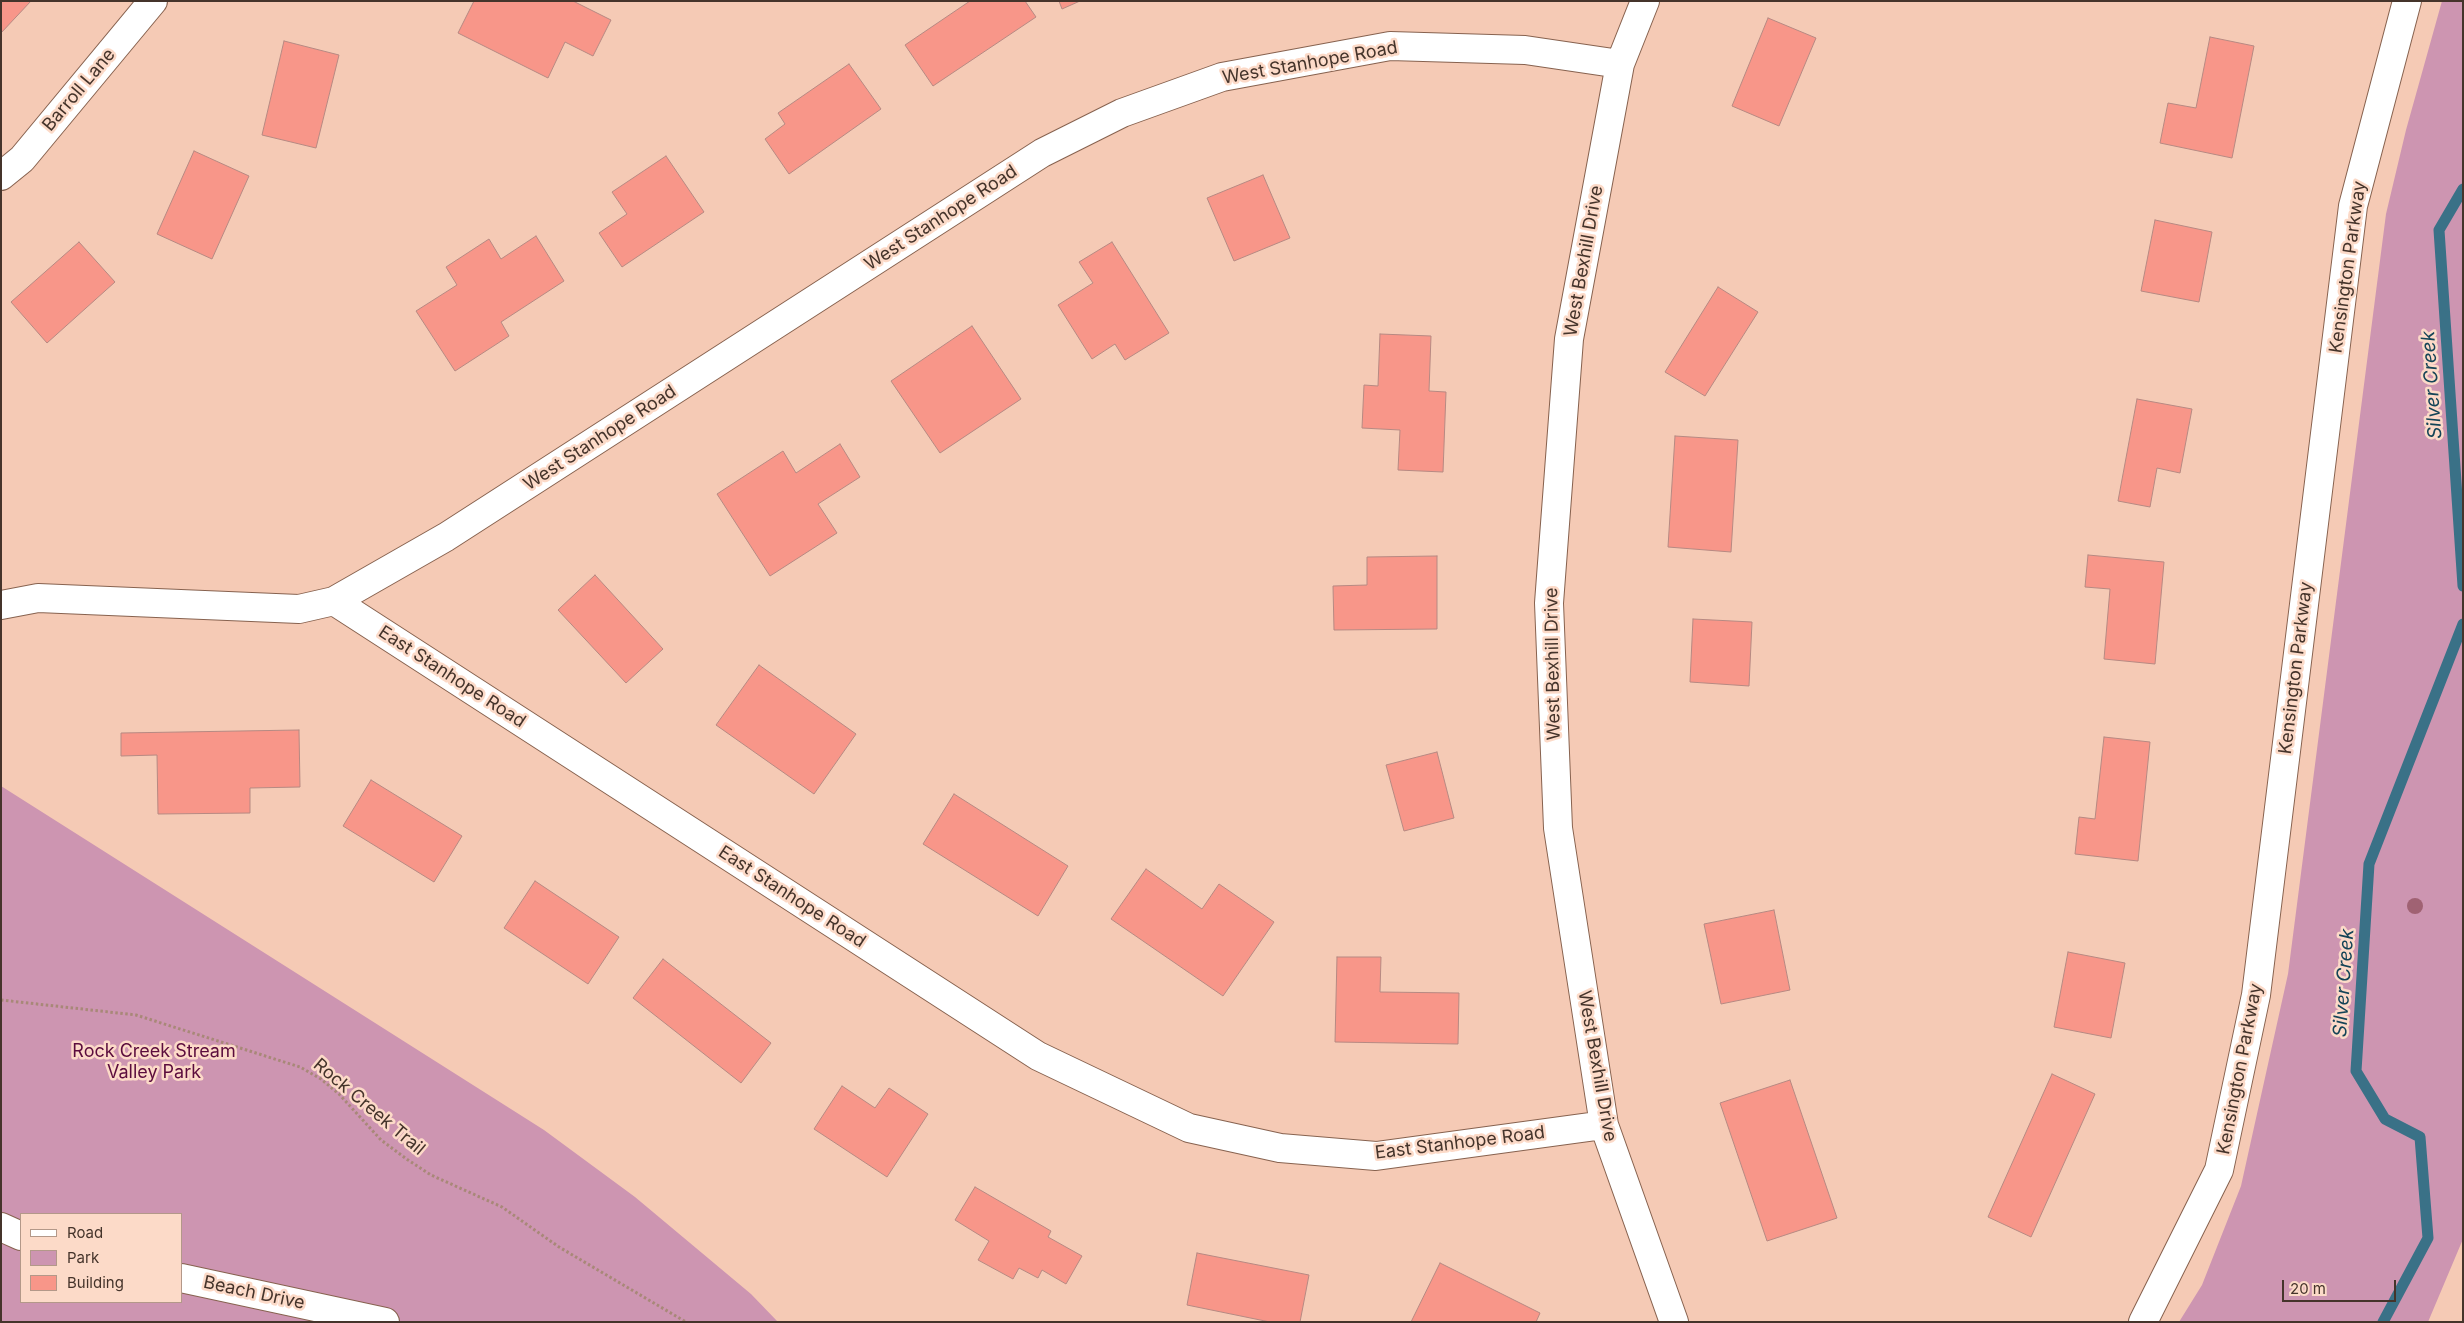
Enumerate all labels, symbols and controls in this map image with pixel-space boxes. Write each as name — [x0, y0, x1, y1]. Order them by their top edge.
street label: West Stanhope Road — [1221, 37, 1399, 89]
street label: Barroll Lane — [38, 44, 120, 136]
street label: West Stanhope Road — [861, 161, 1021, 275]
street label: Kensington Parkway — [2325, 180, 2371, 354]
street label: West Bexhill Drive — [1560, 184, 1608, 338]
water label: Silver Creek — [2417, 330, 2447, 440]
street label: West Stanhope Road — [520, 381, 680, 495]
street label: Kensington Parkway — [2275, 581, 2317, 755]
street label: West Bexhill Drive — [1541, 587, 1565, 741]
street label: East Stanhope Road — [374, 621, 530, 733]
street label: East Stanhope Road — [714, 841, 870, 953]
water label: Silver Creek — [2329, 928, 2359, 1038]
street label: Kensington Parkway — [2213, 982, 2267, 1156]
street label: West Bexhill Drive — [1573, 989, 1621, 1143]
park label: Rock Creek Stream Valley Park — [72, 1041, 236, 1084]
street label: Rock Creek Trail — [309, 1054, 429, 1160]
street label: East Stanhope Road — [1374, 1122, 1546, 1164]
legend — [20, 1213, 182, 1303]
text: Road — [67, 1223, 103, 1242]
text: Park — [67, 1248, 99, 1267]
scale bar — [2284, 1270, 2398, 1302]
street label: Beach Drive — [201, 1272, 307, 1314]
text: Building — [67, 1273, 124, 1292]
text: 20 m — [2290, 1279, 2326, 1298]

